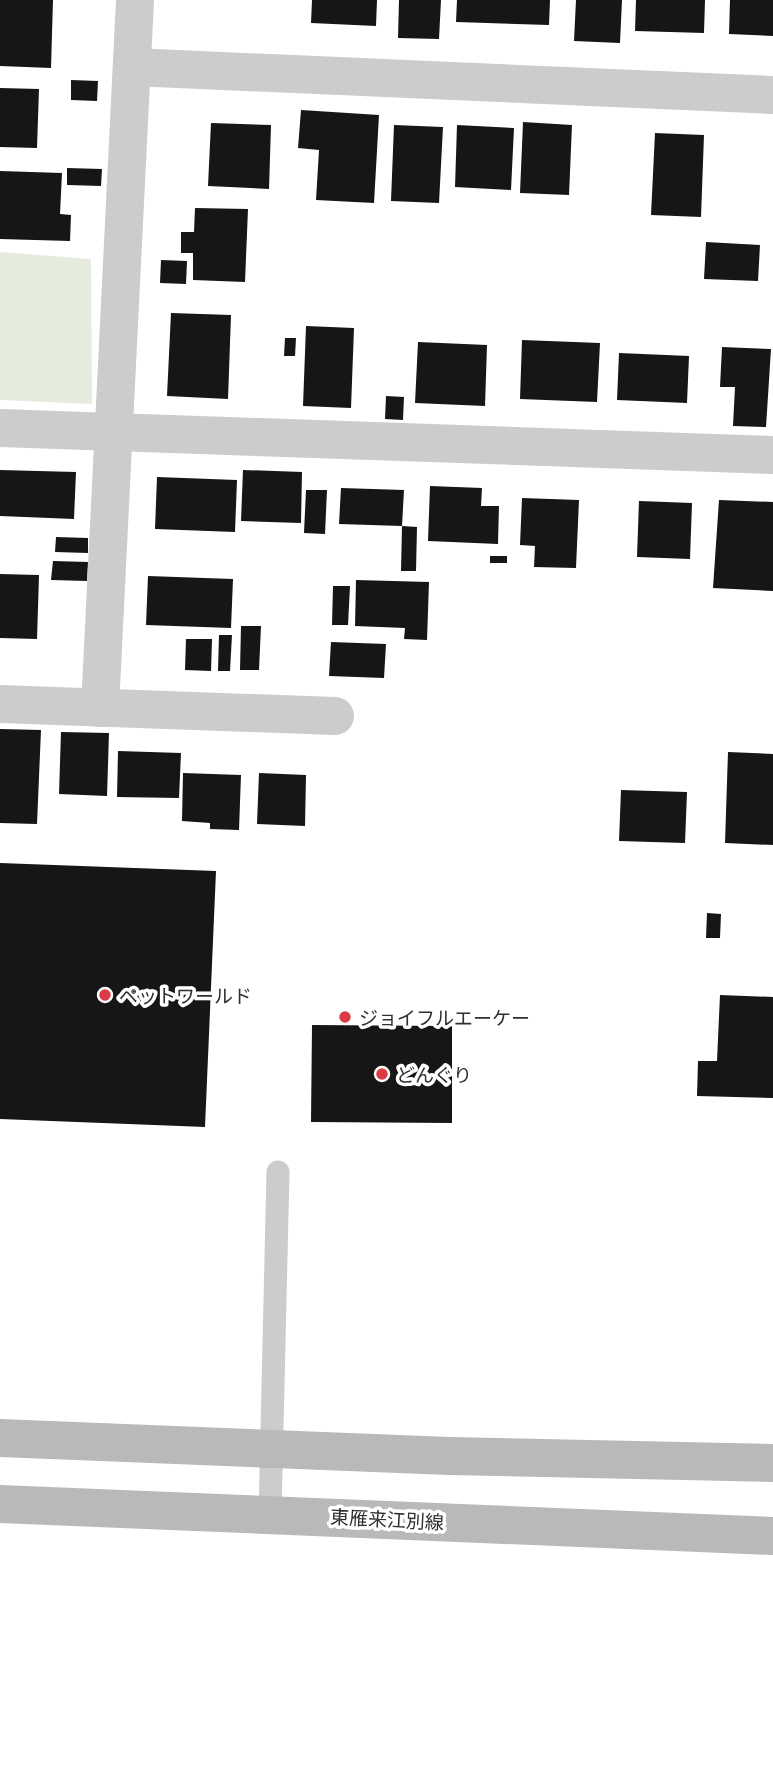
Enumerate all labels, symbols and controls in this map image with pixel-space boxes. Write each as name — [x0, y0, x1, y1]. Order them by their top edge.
place label: ペットワールド — [119, 984, 252, 1007]
marker: ペットワールド — [97, 987, 113, 1003]
place label: ジョイフルエーケー — [359, 1006, 530, 1029]
marker: ジョイフルエーケー — [337, 1009, 353, 1025]
place label: どんぐり — [396, 1063, 472, 1086]
marker: どんぐり — [374, 1066, 390, 1082]
street label: 東雁来江別線 — [329, 1505, 445, 1533]

